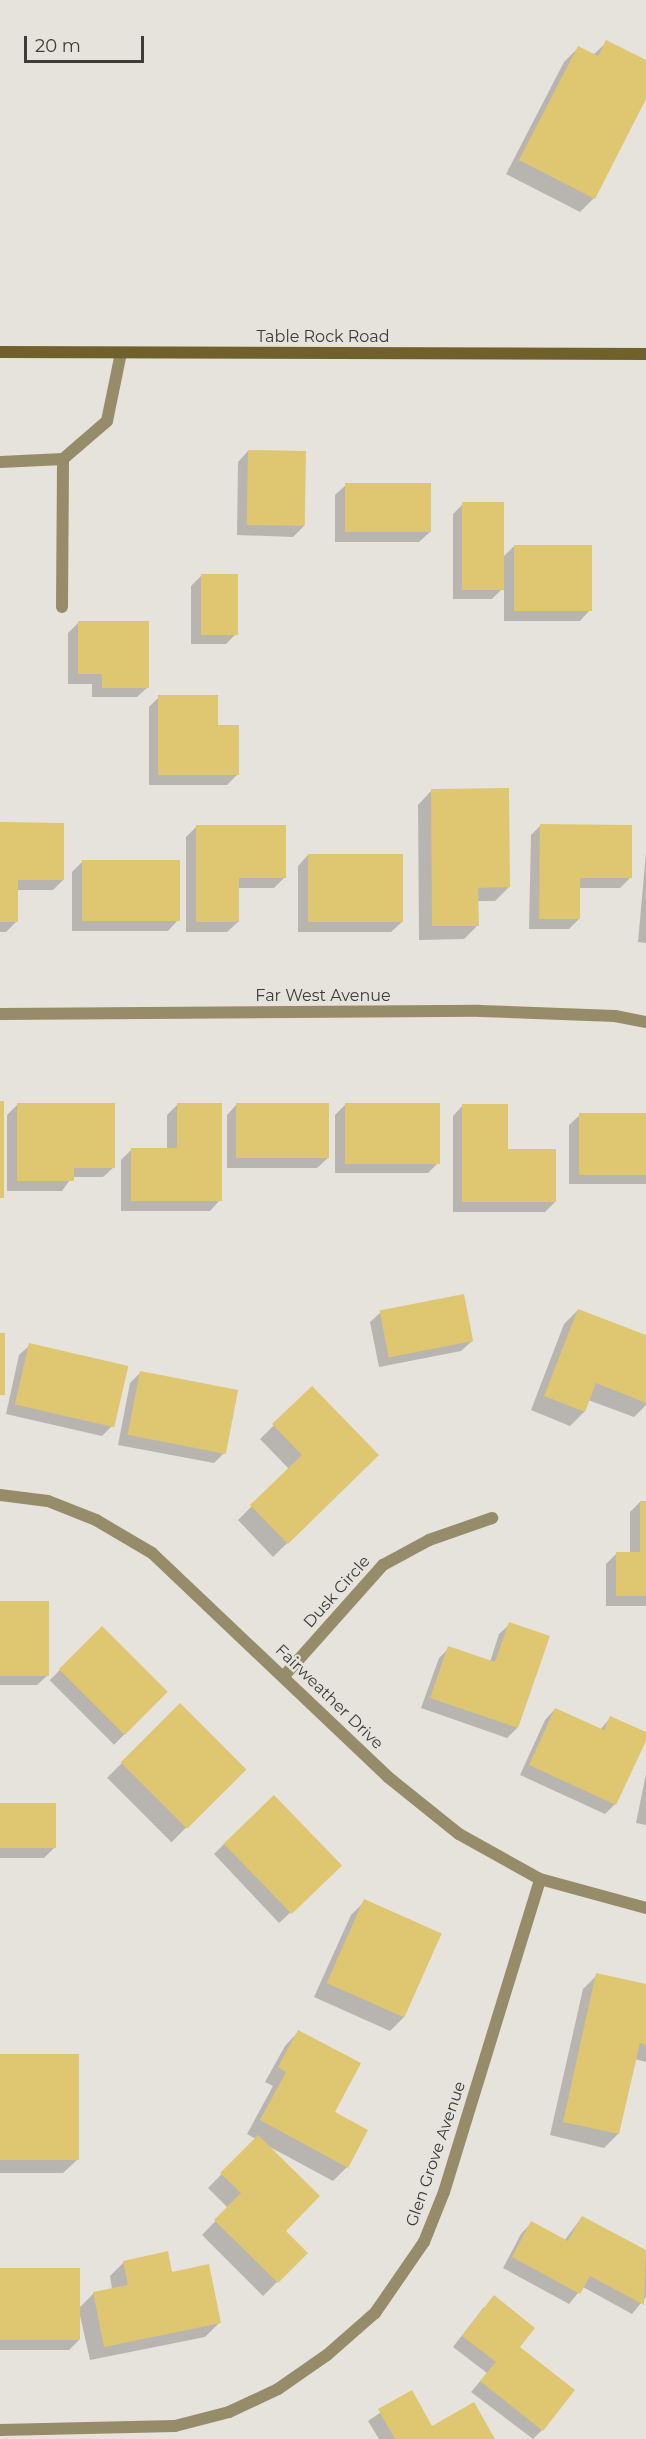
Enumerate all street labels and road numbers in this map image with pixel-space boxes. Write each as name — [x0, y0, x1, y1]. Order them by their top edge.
street label: Table Rock Road — [256, 327, 390, 347]
street label: Far West Avenue — [255, 986, 391, 1006]
street label: Dusk Circle — [300, 1552, 374, 1632]
street label: Fairweather Drive — [271, 1641, 387, 1753]
street label: Glen Grove Avenue — [402, 2079, 470, 2229]

